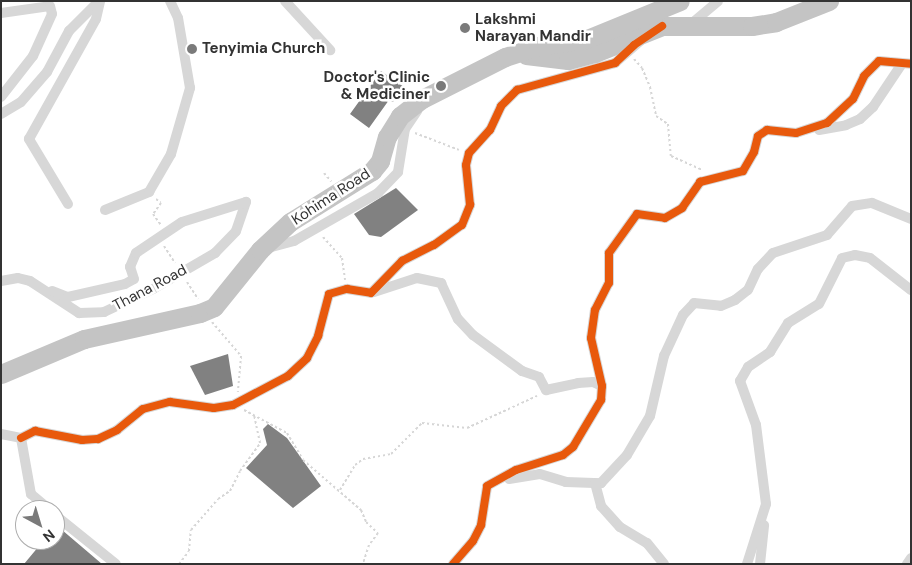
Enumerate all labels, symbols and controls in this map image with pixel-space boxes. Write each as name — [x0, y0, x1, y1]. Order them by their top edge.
place label: Lakshmi Narayan Mandir — [475, 10, 591, 45]
marker: Lakshmi Narayan Mandir — [459, 22, 471, 34]
place label: Tenyimia Church — [202, 40, 325, 58]
marker: Tenyimia Church — [186, 43, 198, 55]
place label: Doctor's Clinic & Mediciner — [324, 68, 430, 103]
marker: Doctor's Clinic & Mediciner — [434, 79, 448, 93]
street label: Kohima Road — [288, 165, 374, 229]
street label: Thana Road — [110, 261, 190, 315]
north arrow — [15, 500, 65, 550]
text: N — [39, 526, 58, 546]

